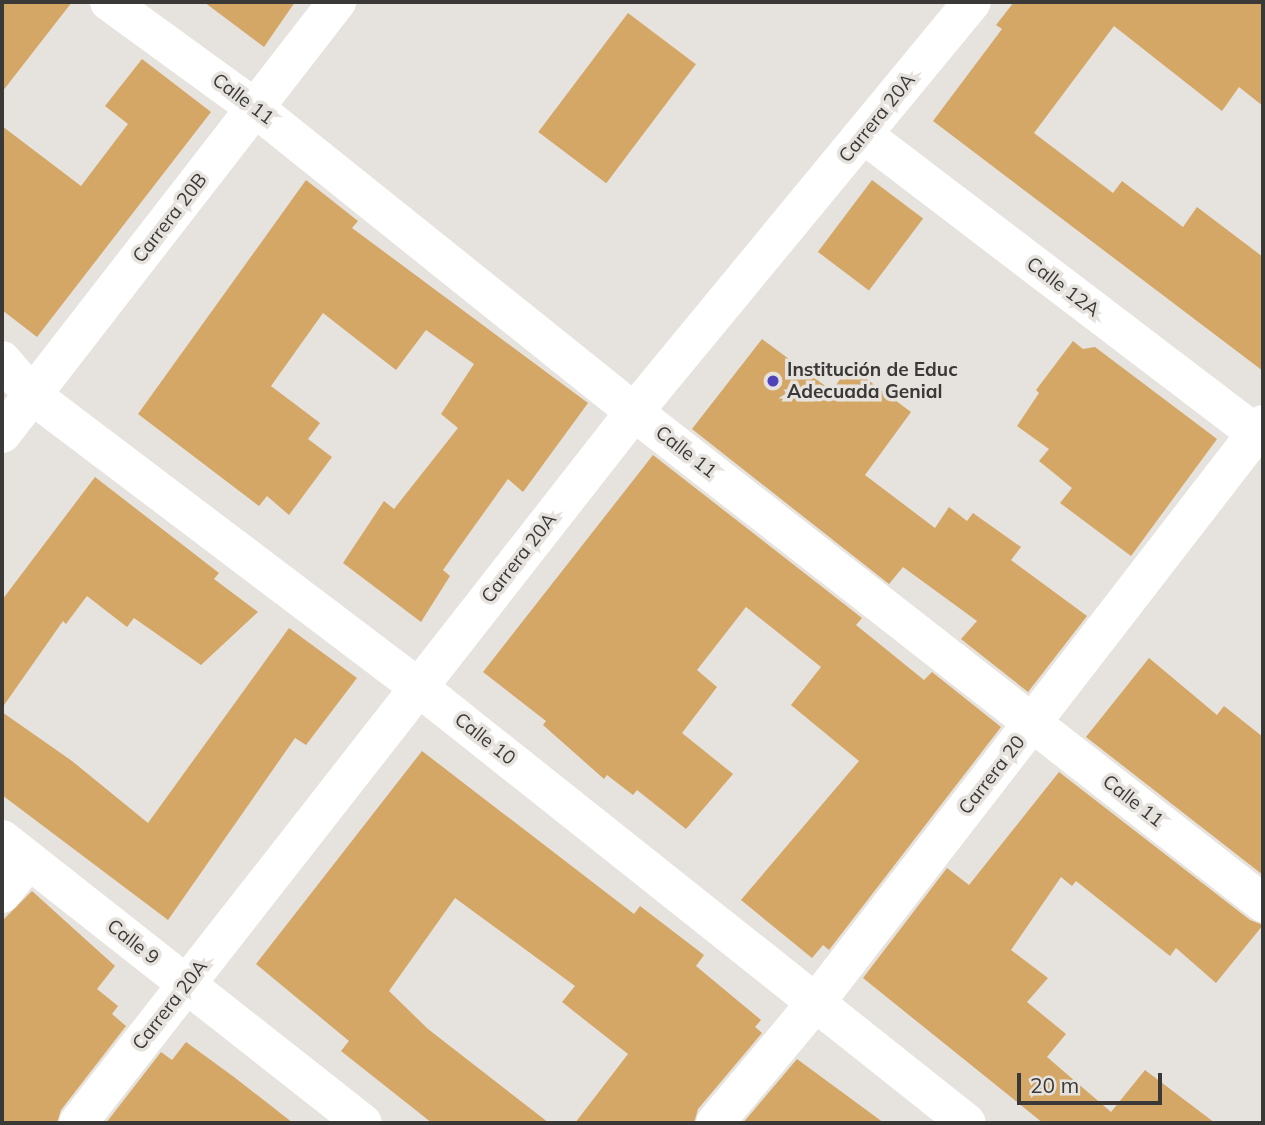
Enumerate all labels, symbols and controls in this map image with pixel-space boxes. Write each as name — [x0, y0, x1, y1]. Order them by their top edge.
street label: Calle 11 — [208, 68, 278, 130]
street label: Carrera 20A — [834, 69, 920, 167]
street label: Carrera 20B — [128, 169, 212, 267]
street label: Calle 12A — [1022, 252, 1104, 322]
place label: Institución de Educ Adecuada Genial — [787, 359, 958, 403]
marker: Institución de Educ Adecuada Genial — [765, 373, 781, 389]
street label: Calle 11 — [651, 421, 721, 483]
street label: Carrera 20A — [477, 508, 561, 608]
street label: Calle 10 — [450, 708, 520, 770]
street label: Carrera 20 — [954, 731, 1030, 819]
street label: Calle 11 — [1098, 770, 1168, 832]
street label: Calle 9 — [102, 915, 164, 969]
street label: Carrera 20A — [128, 955, 212, 1055]
scale bar — [1020, 1058, 1165, 1102]
text: 20 m — [1030, 1072, 1079, 1098]

